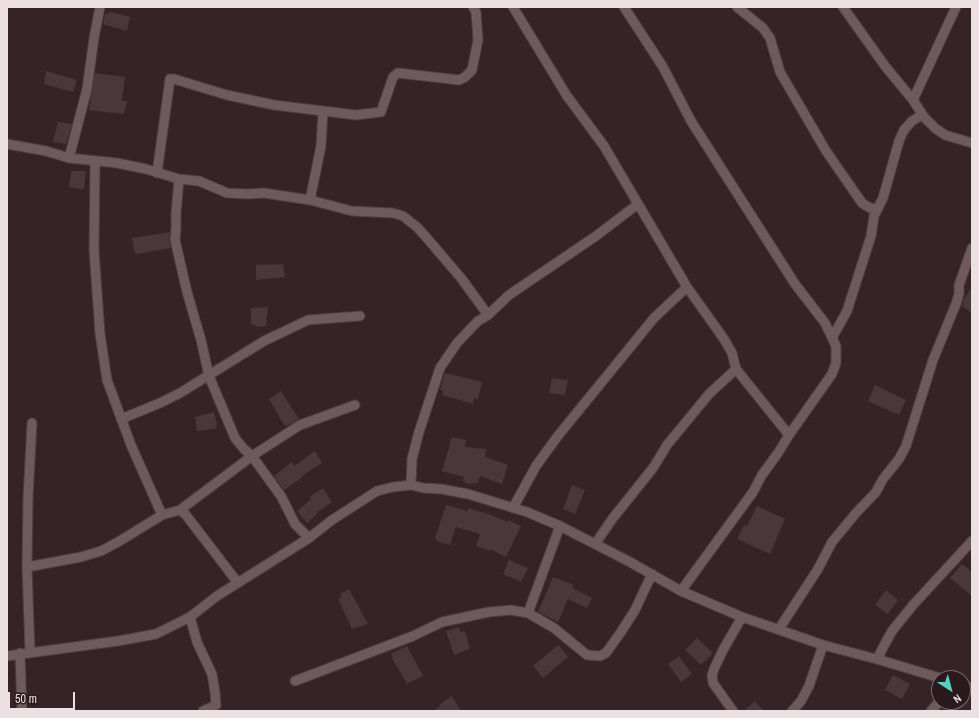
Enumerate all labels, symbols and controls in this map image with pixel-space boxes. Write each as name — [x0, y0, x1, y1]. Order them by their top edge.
north arrow — [931, 670, 971, 710]
scale bar — [10, 684, 77, 710]
text: 50 m — [15, 691, 37, 707]
text: N — [951, 691, 964, 706]

